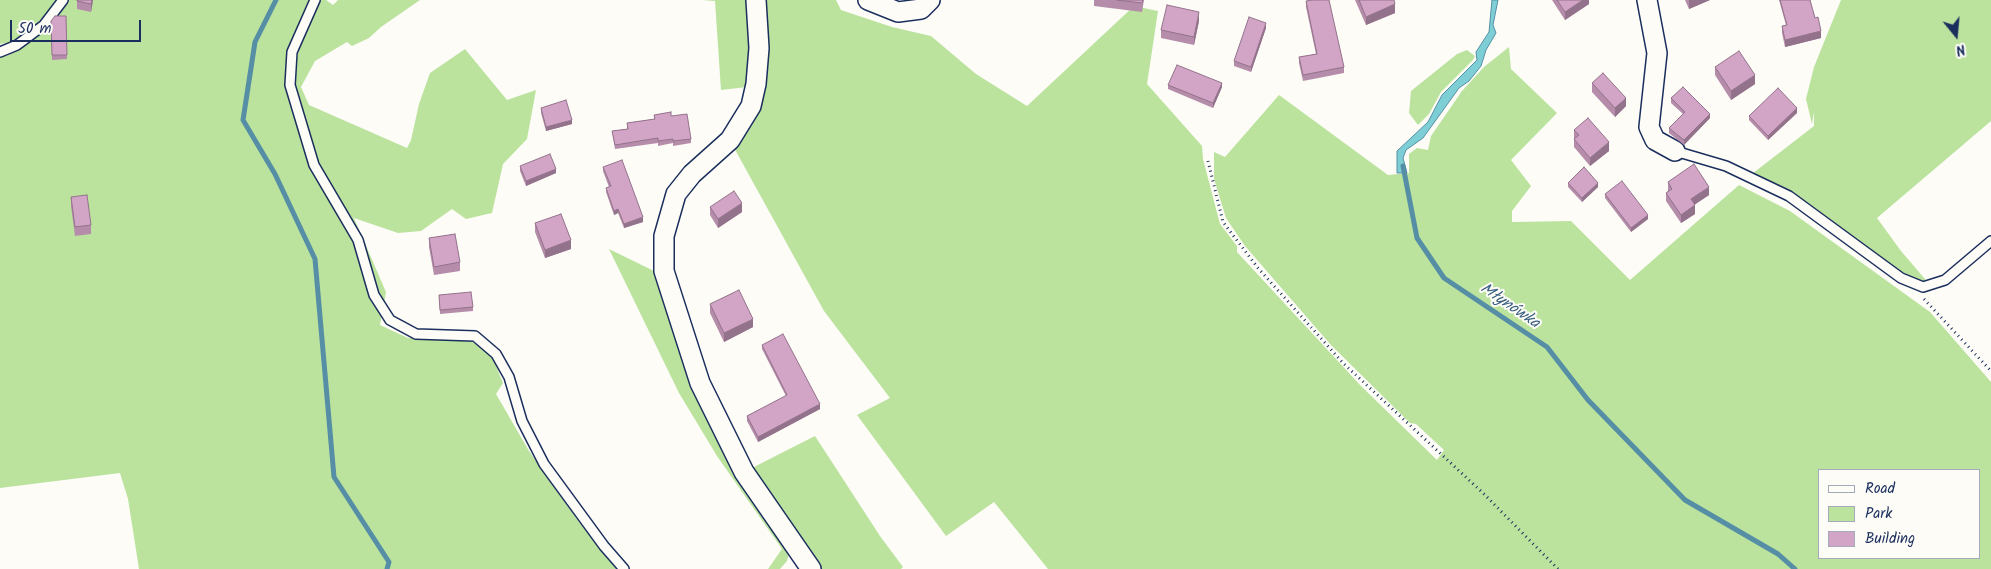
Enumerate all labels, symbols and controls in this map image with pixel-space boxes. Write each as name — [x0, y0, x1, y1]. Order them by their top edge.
scale bar — [12, 10, 144, 42]
north arrow — [1931, 10, 1981, 60]
text: 50 m — [18, 17, 52, 41]
text: N — [1953, 38, 1968, 61]
water label: Młynówka — [1476, 280, 1542, 334]
legend — [1818, 469, 1981, 559]
text: Road — [1865, 477, 1895, 501]
text: Park — [1865, 502, 1892, 526]
text: Building — [1865, 527, 1915, 551]

